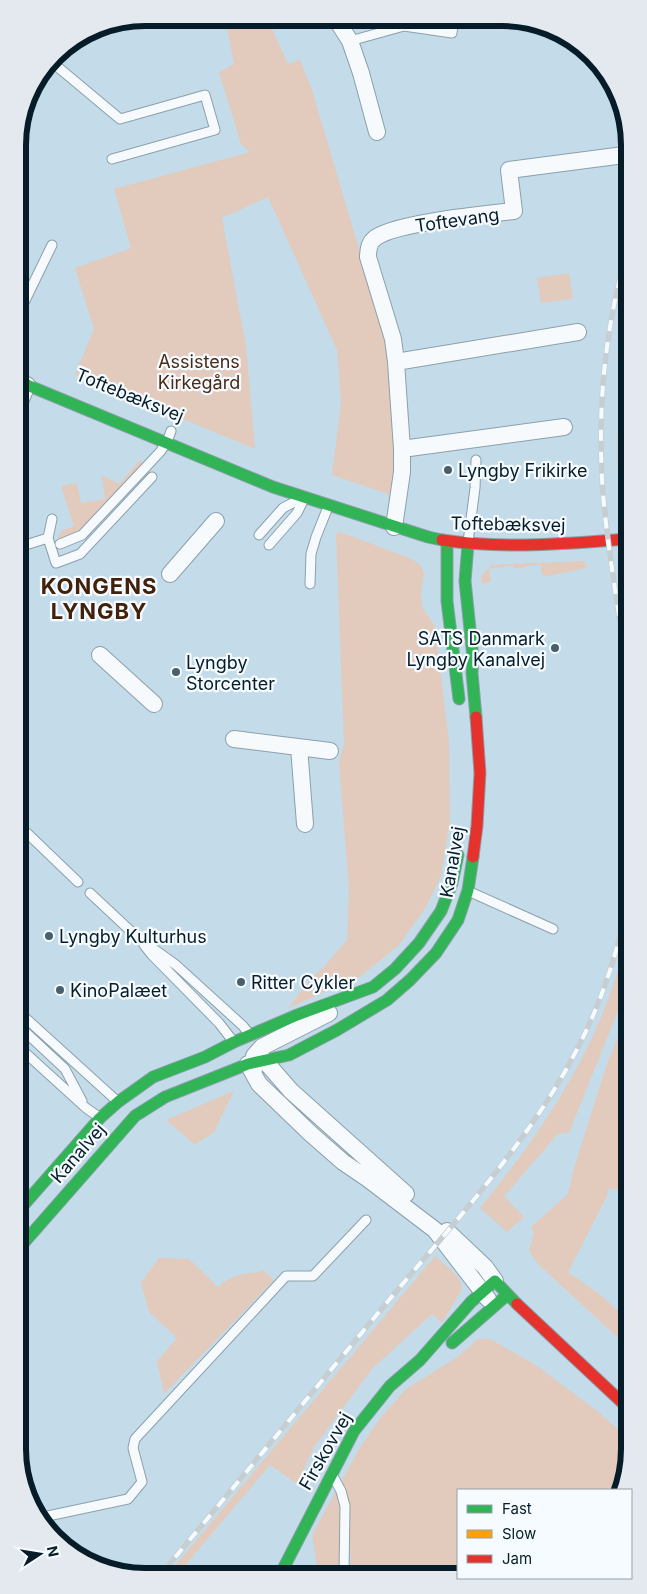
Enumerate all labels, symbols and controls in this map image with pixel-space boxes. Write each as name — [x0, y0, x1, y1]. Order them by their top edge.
street label: Toftevang — [414, 204, 500, 236]
park label: Assistens Kirkegård — [158, 351, 240, 393]
street label: Toftebæksvej — [73, 364, 187, 426]
place label: Lyngby Frikirke — [458, 460, 587, 481]
marker: Lyngby Frikirke — [442, 464, 454, 476]
street label: Toftebæksvej — [450, 512, 566, 536]
district label: KONGENS LYNGBY — [41, 573, 157, 624]
place label: SATS Danmark Lyngby Kanalvej — [406, 628, 545, 670]
marker: SATS Danmark Lyngby Kanalvej — [549, 642, 561, 654]
place label: Lyngby Storcenter — [186, 652, 275, 694]
marker: Lyngby Storcenter — [170, 666, 182, 678]
street label: Kanalvej — [435, 825, 469, 899]
place label: Lyngby Kulturhus — [59, 926, 207, 947]
marker: Lyngby Kulturhus — [43, 930, 55, 942]
place label: Ritter Cykler — [251, 972, 356, 993]
marker: Ritter Cykler — [235, 976, 247, 988]
place label: KinoPalæet — [70, 980, 167, 1001]
marker: KinoPalæet — [54, 984, 66, 996]
street label: Kanalvej — [46, 1119, 110, 1187]
street label: Firskovvej — [294, 1409, 356, 1493]
legend — [457, 1489, 632, 1579]
text: Fast — [502, 1499, 532, 1518]
text: Slow — [502, 1524, 536, 1543]
north arrow — [15, 1529, 65, 1579]
text: N — [44, 1544, 63, 1558]
text: Jam — [502, 1549, 532, 1568]

